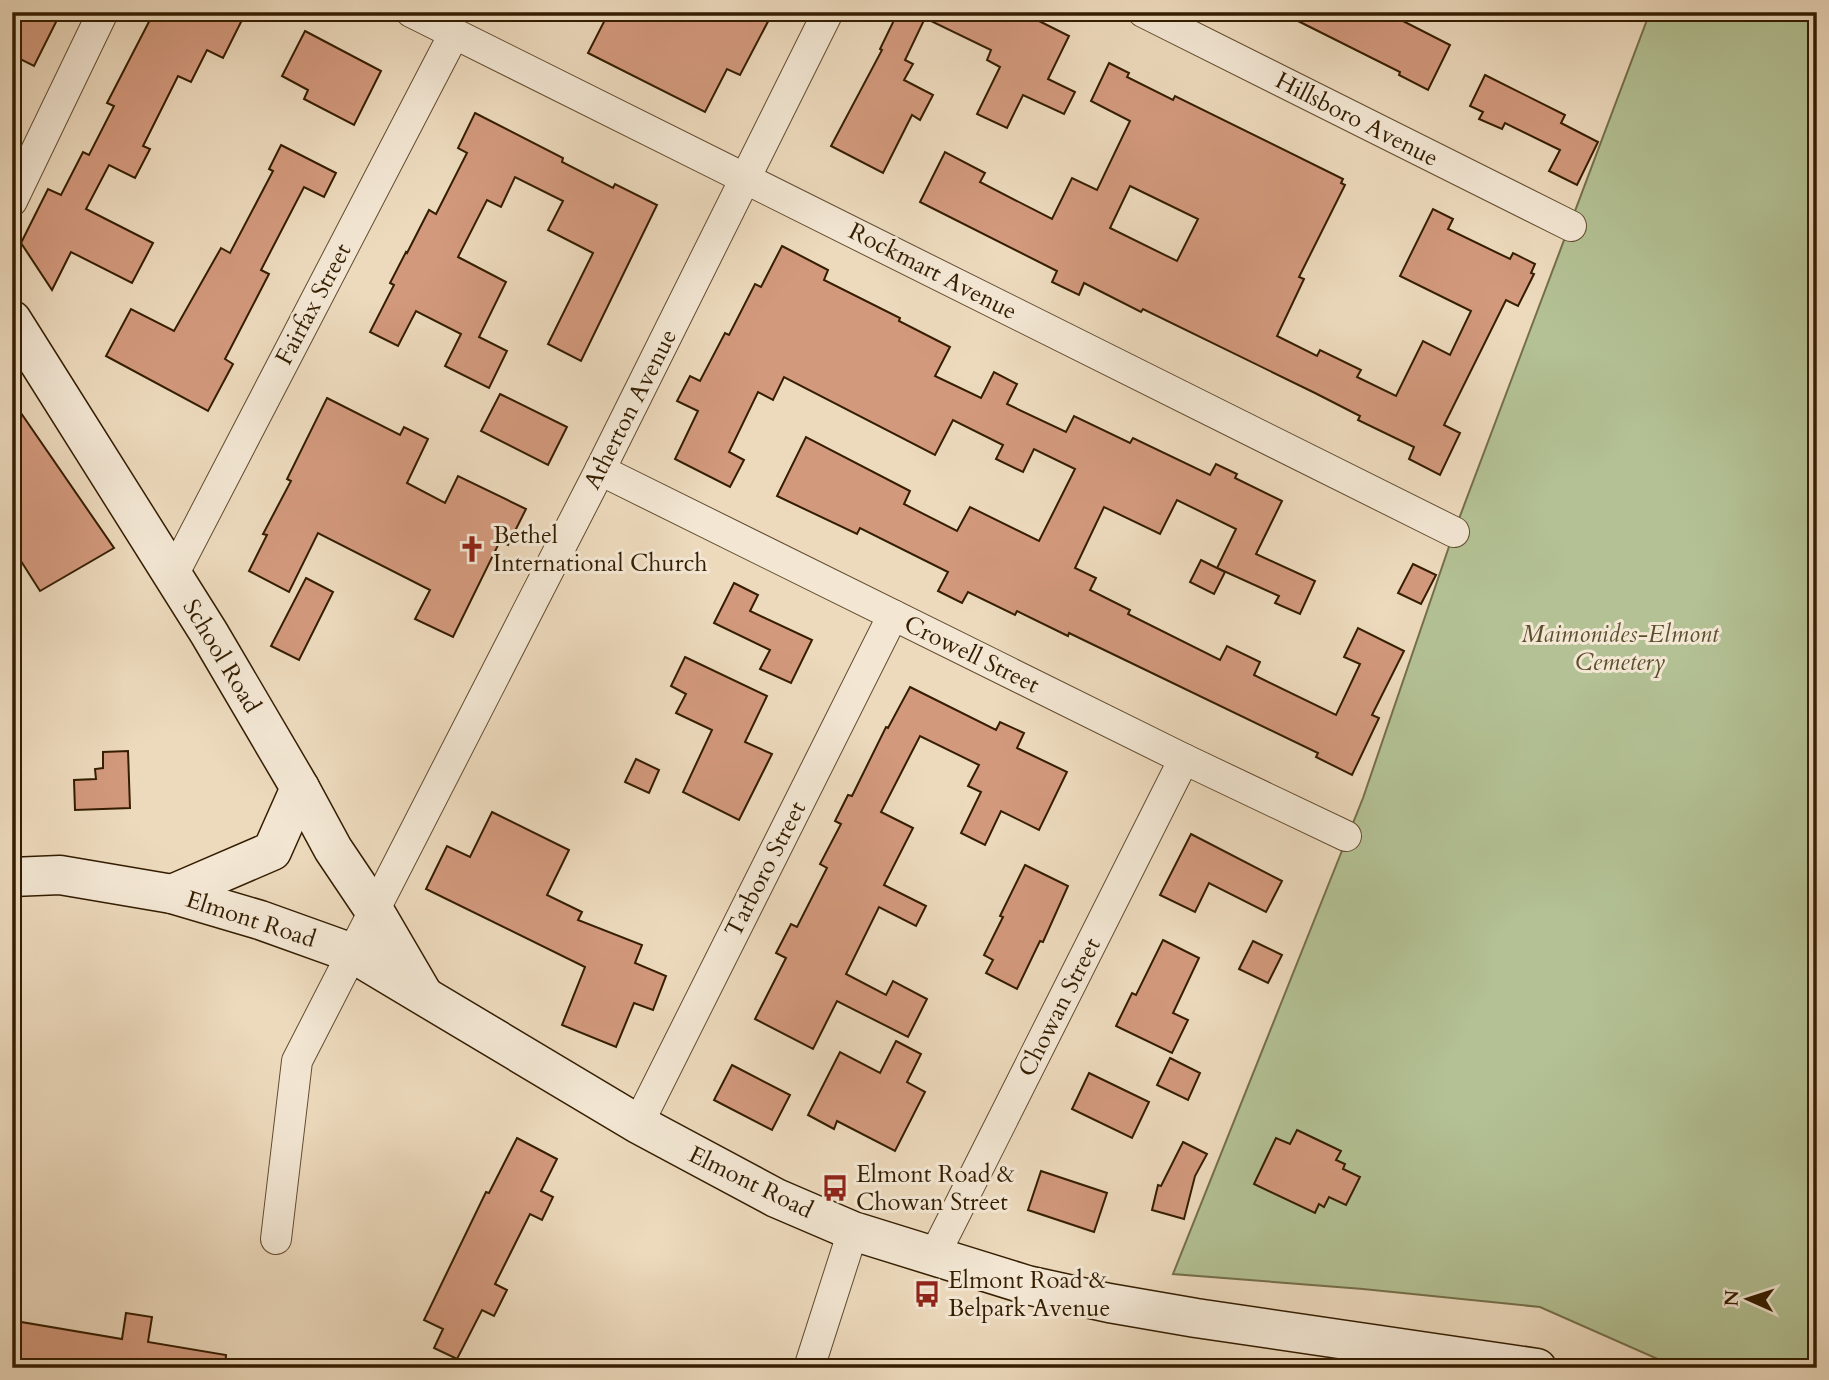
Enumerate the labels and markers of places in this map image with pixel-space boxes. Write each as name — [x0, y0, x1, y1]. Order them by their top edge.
place label: Bethel International Church — [493, 519, 708, 580]
church icon: Bethel International Church — [457, 534, 487, 564]
place label: Elmont Road & Chowan Street — [856, 1158, 1015, 1219]
bus stop icon: Elmont Road & Chowan Street — [820, 1173, 850, 1203]
place label: Elmont Road & Belpark Avenue — [948, 1264, 1110, 1325]
bus stop icon: Elmont Road & Belpark Avenue — [912, 1279, 942, 1309]

